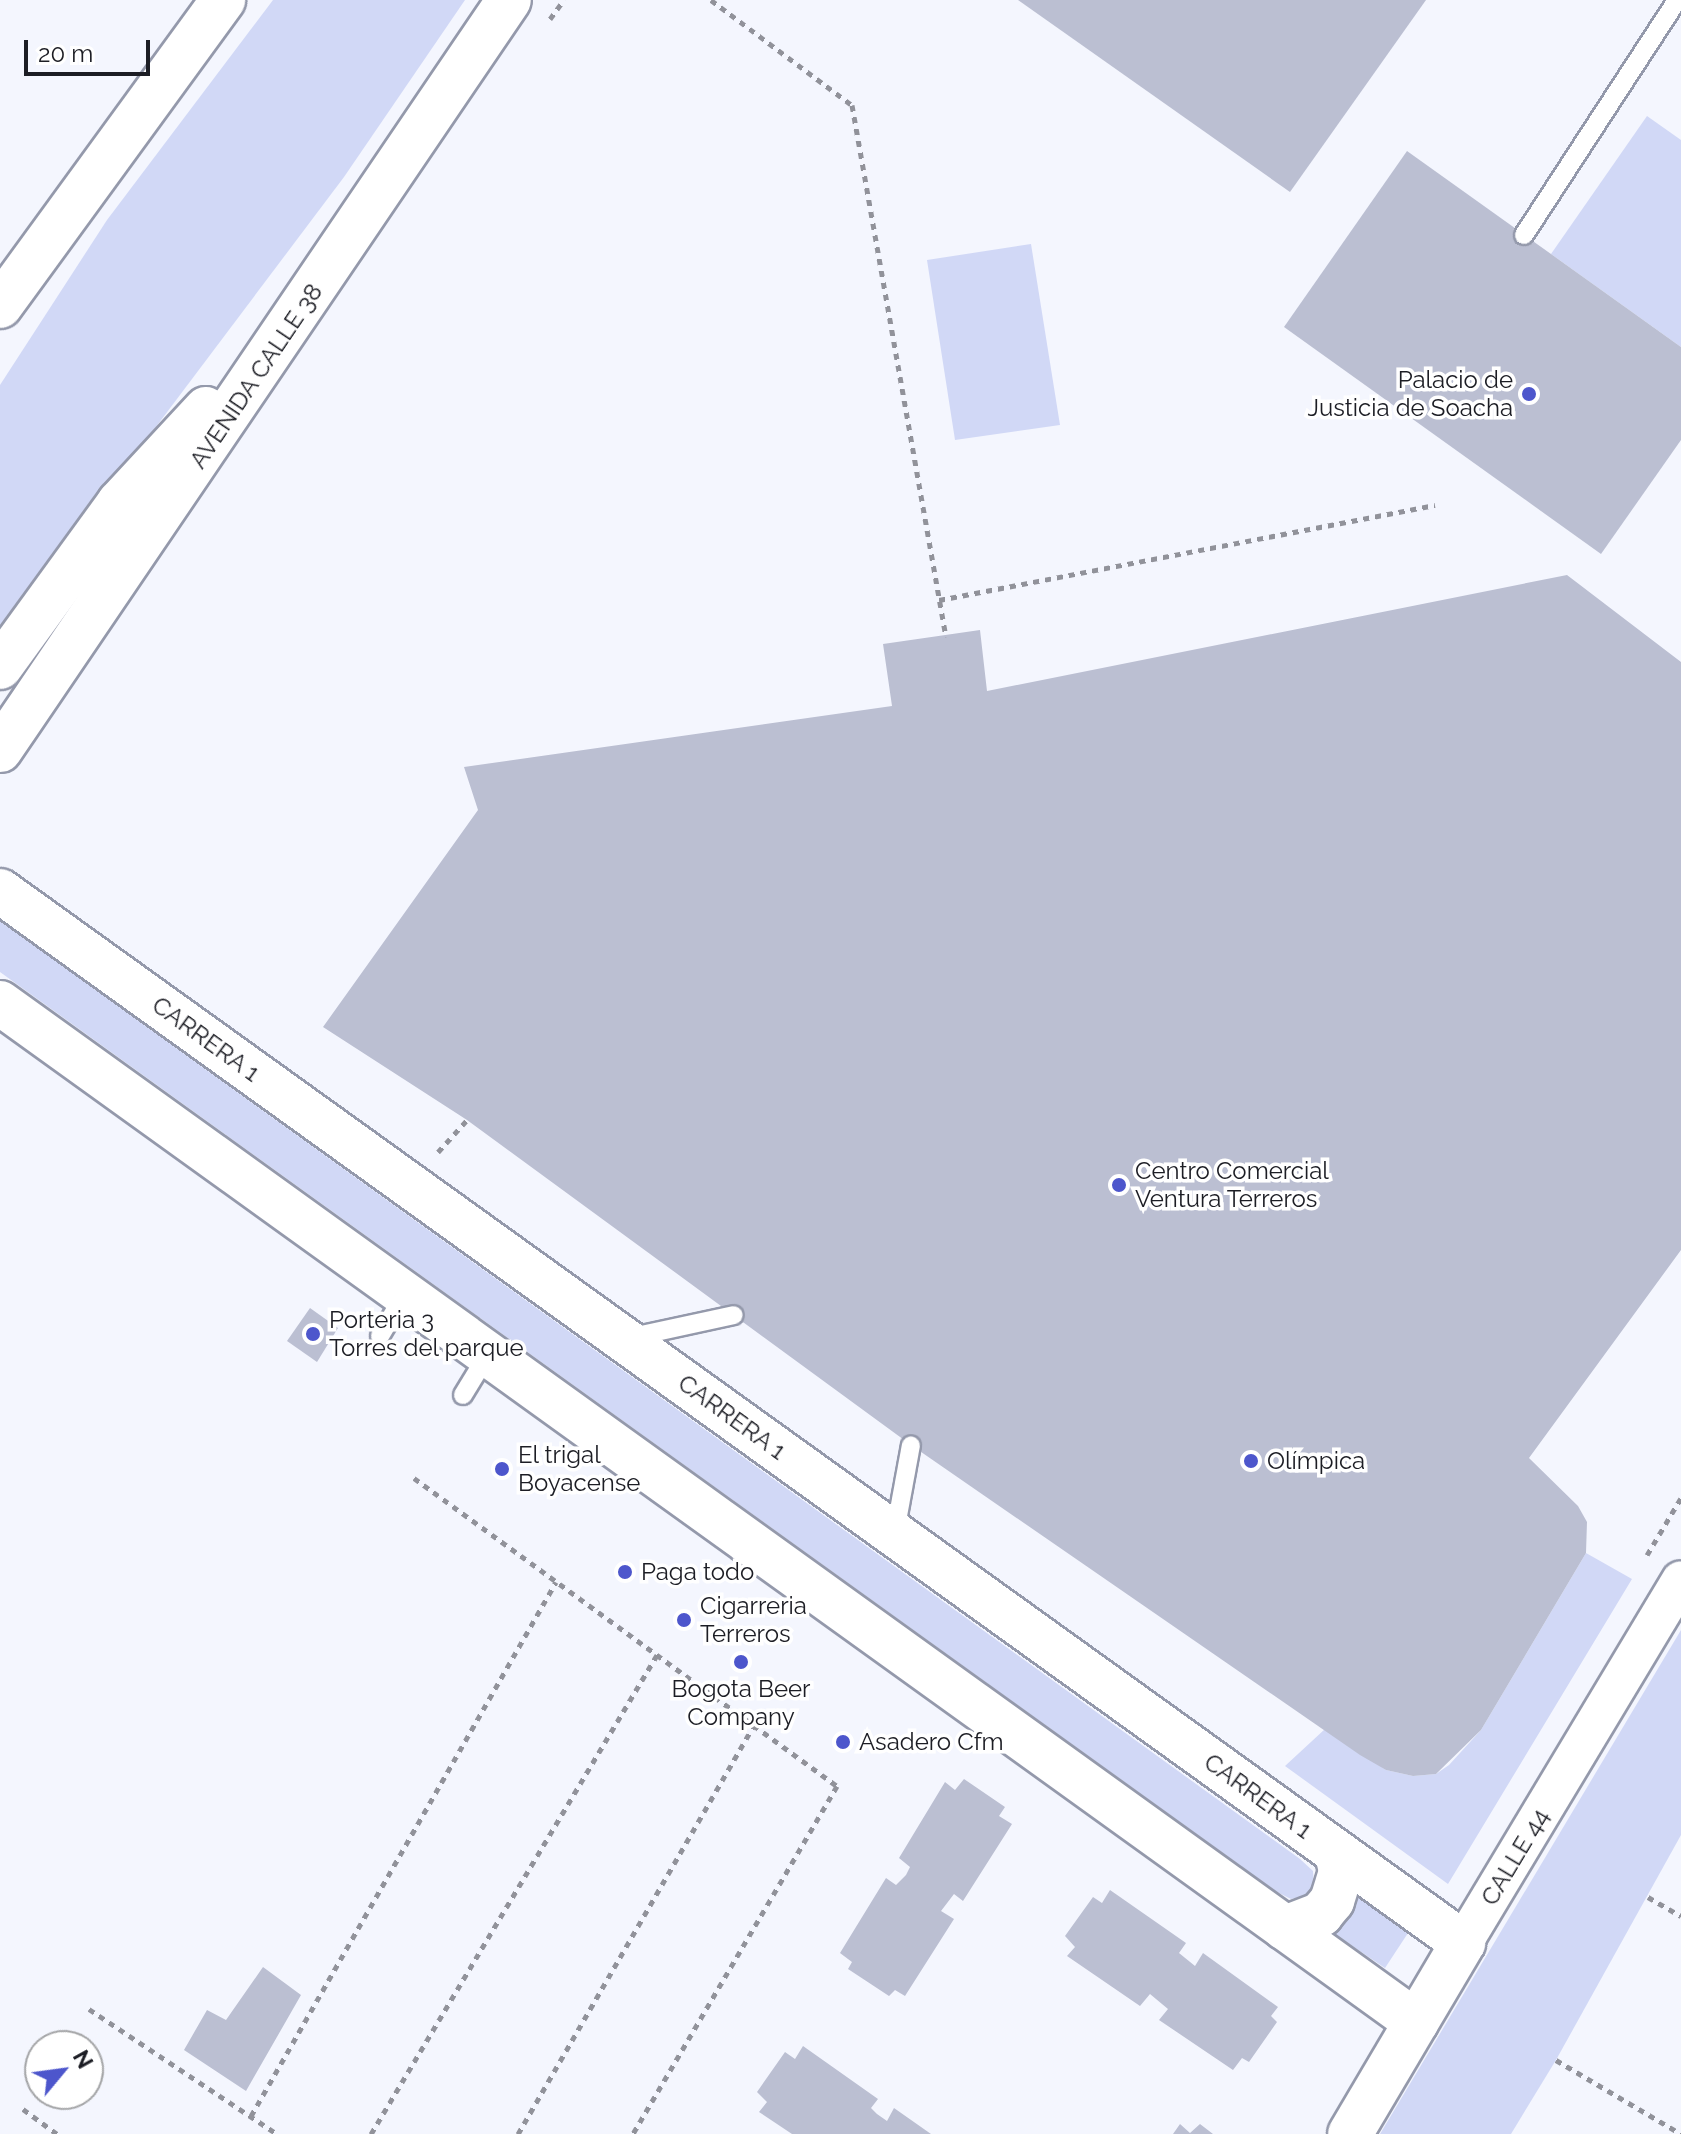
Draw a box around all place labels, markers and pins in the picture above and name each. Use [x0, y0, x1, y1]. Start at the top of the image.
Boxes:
place label: Palacio de Justicia de Soacha [1308, 366, 1513, 422]
marker: Palacio de Justicia de Soacha [1520, 385, 1538, 403]
place label: Centro Comercial Ventura Terreros [1135, 1157, 1329, 1213]
marker: Centro Comercial Ventura Terreros [1110, 1176, 1128, 1194]
place label: Porteria 3 Torres del parque [329, 1306, 524, 1362]
marker: Porteria 3 Torres del parque [304, 1325, 322, 1343]
place label: El trigal Boyacense [518, 1441, 640, 1497]
place label: Olímpica [1267, 1447, 1365, 1475]
marker: Olímpica [1242, 1452, 1260, 1470]
marker: El trigal Boyacense [493, 1460, 511, 1478]
place label: Paga todo [641, 1558, 754, 1586]
marker: Paga todo [616, 1563, 634, 1581]
place label: Cigarreria Terreros [700, 1592, 807, 1648]
marker: Cigarreria Terreros [675, 1611, 693, 1629]
marker: Bogota Beer Company [732, 1653, 750, 1671]
place label: Bogota Beer Company [671, 1675, 811, 1731]
place label: Asadero Cfm [859, 1728, 1004, 1756]
marker: Asadero Cfm [834, 1733, 852, 1751]

